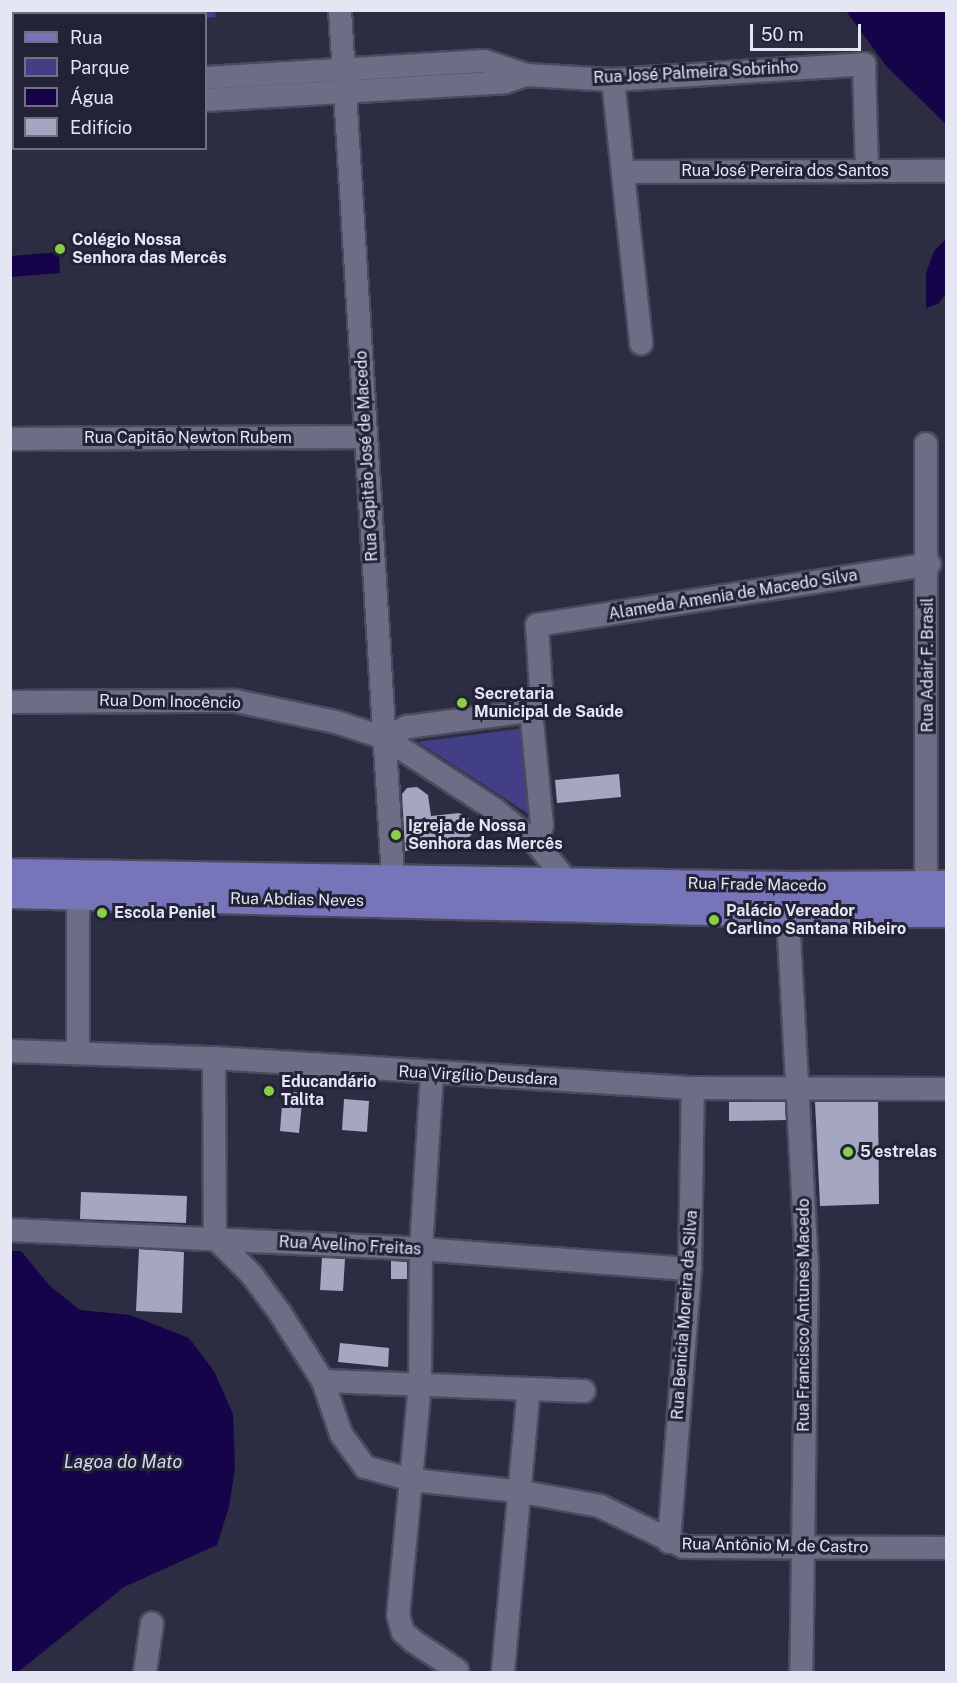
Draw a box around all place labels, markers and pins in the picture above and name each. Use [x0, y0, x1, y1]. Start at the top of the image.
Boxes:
place label: Colégio Nossa Senhora das Mercês [72, 230, 227, 268]
marker: Colégio Nossa Senhora das Mercês [53, 242, 67, 256]
place label: Secretaria Municipal de Saúde [474, 684, 624, 722]
marker: Secretaria Municipal de Saúde [455, 696, 469, 710]
place label: Igreja de Nossa Senhora das Mercês [408, 816, 563, 854]
marker: Igreja de Nossa Senhora das Mercês [389, 828, 403, 842]
place label: Palácio Vereador Carlino Santana Ribeiro [726, 901, 906, 939]
place label: Escola Peniel [114, 903, 216, 923]
marker: Escola Peniel [95, 906, 109, 920]
marker: Palácio Vereador Carlino Santana Ribeiro [707, 913, 721, 927]
place label: Educandário Talita [281, 1072, 376, 1110]
marker: Educandário Talita [262, 1084, 276, 1098]
place label: 5 estrelas [860, 1142, 937, 1162]
marker: 5 estrelas [841, 1145, 855, 1159]

